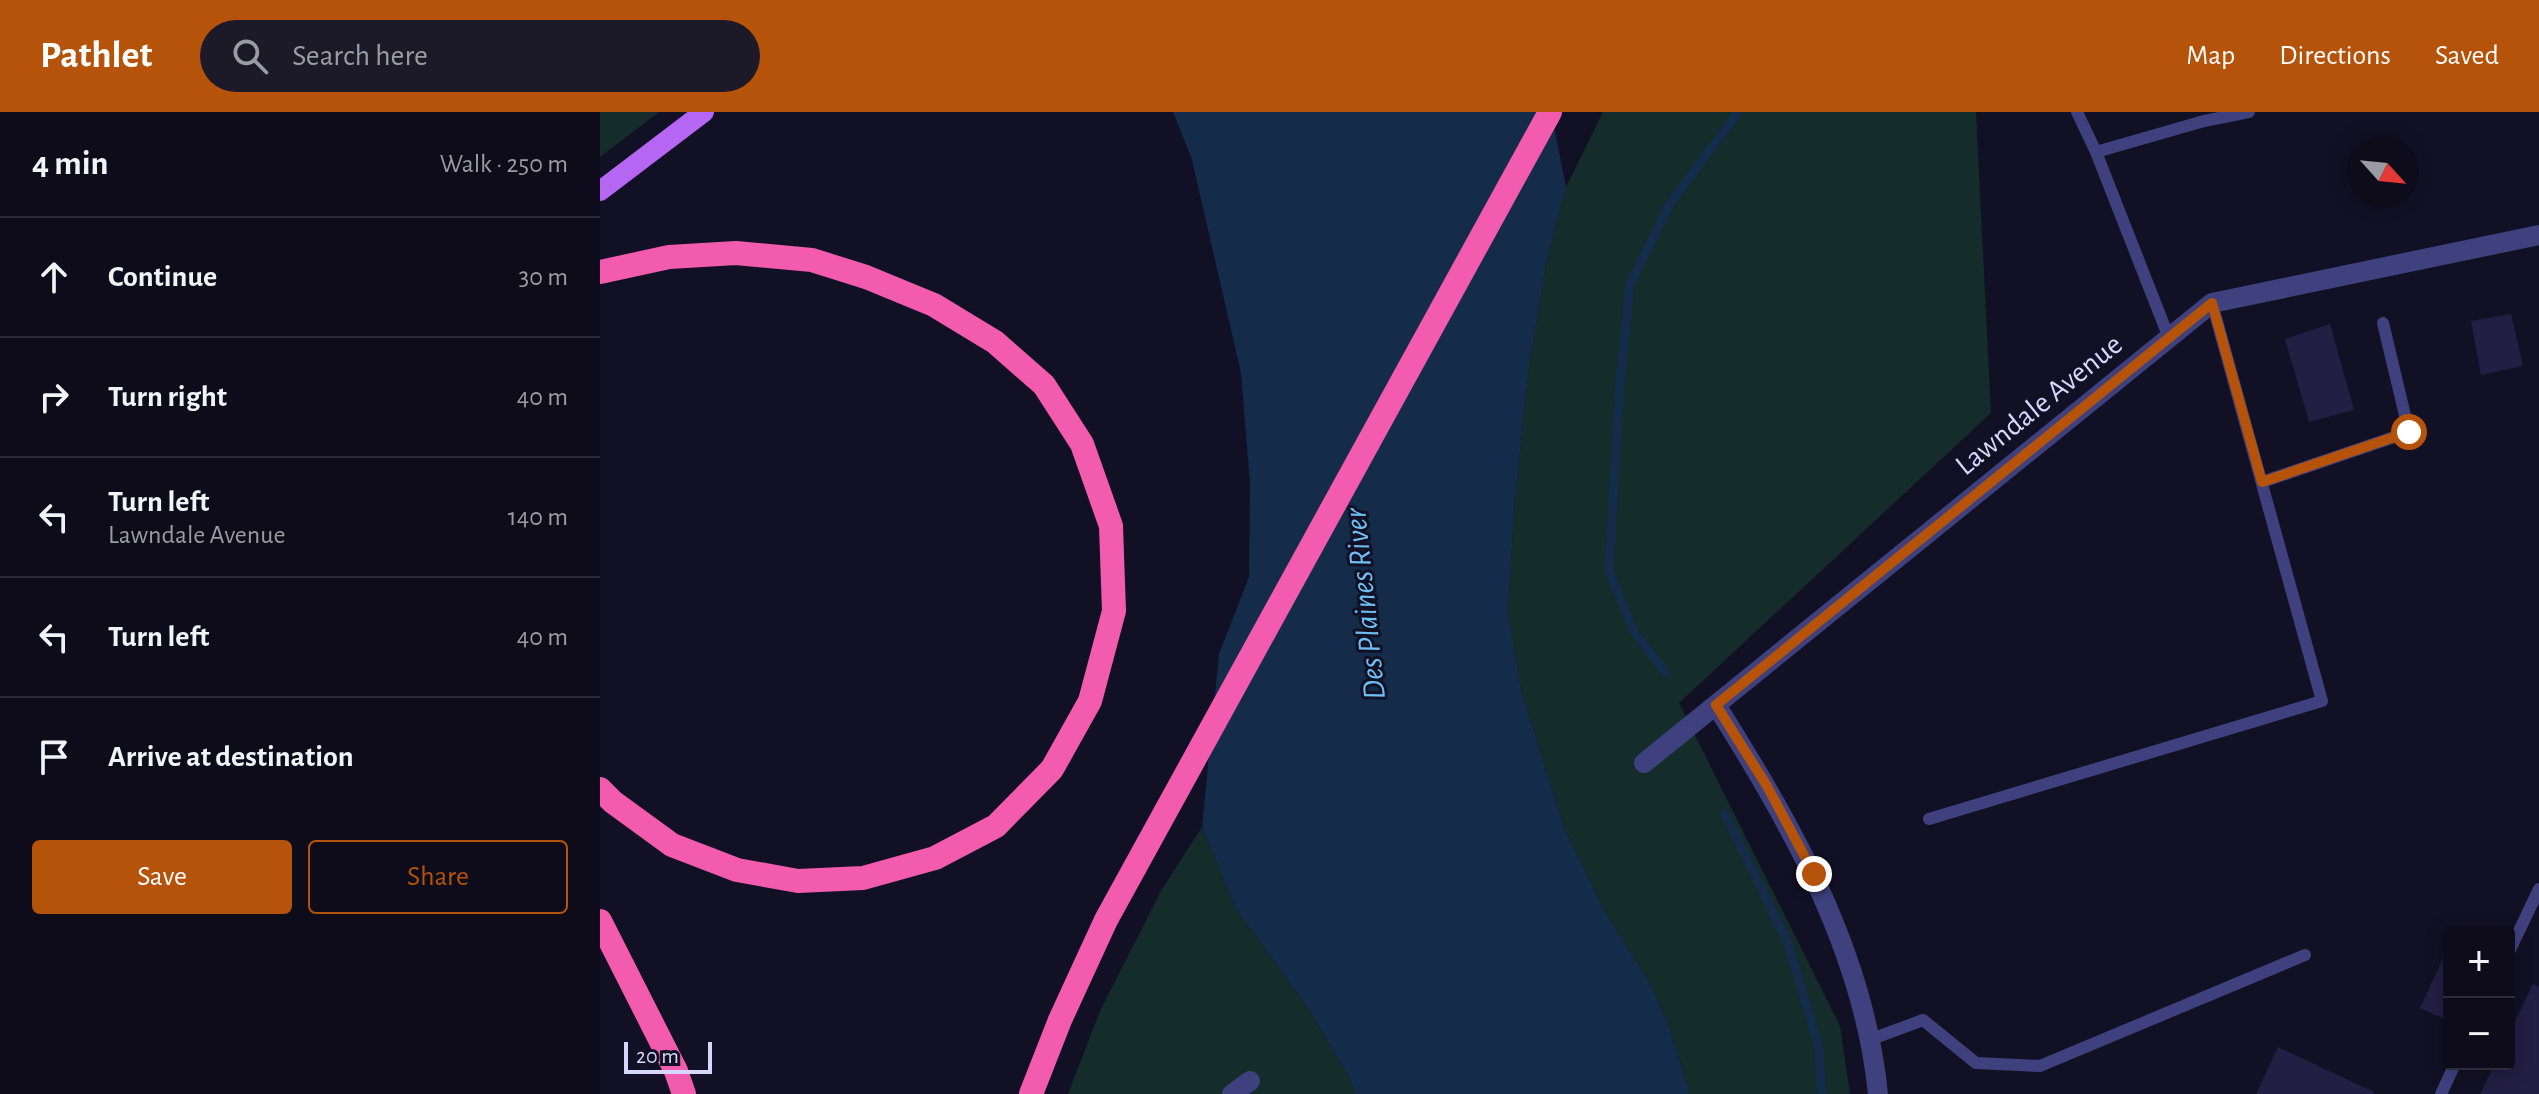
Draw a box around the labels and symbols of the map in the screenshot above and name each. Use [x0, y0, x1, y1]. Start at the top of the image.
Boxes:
north arrow [2347, 136, 2419, 208]
street label: Lawndale Avenue [1950, 329, 2128, 481]
route start [2391, 414, 2427, 450]
water label: Des Plaines River [1339, 505, 1391, 701]
route end [1796, 856, 1832, 892]
scale bar [624, 1038, 712, 1074]

